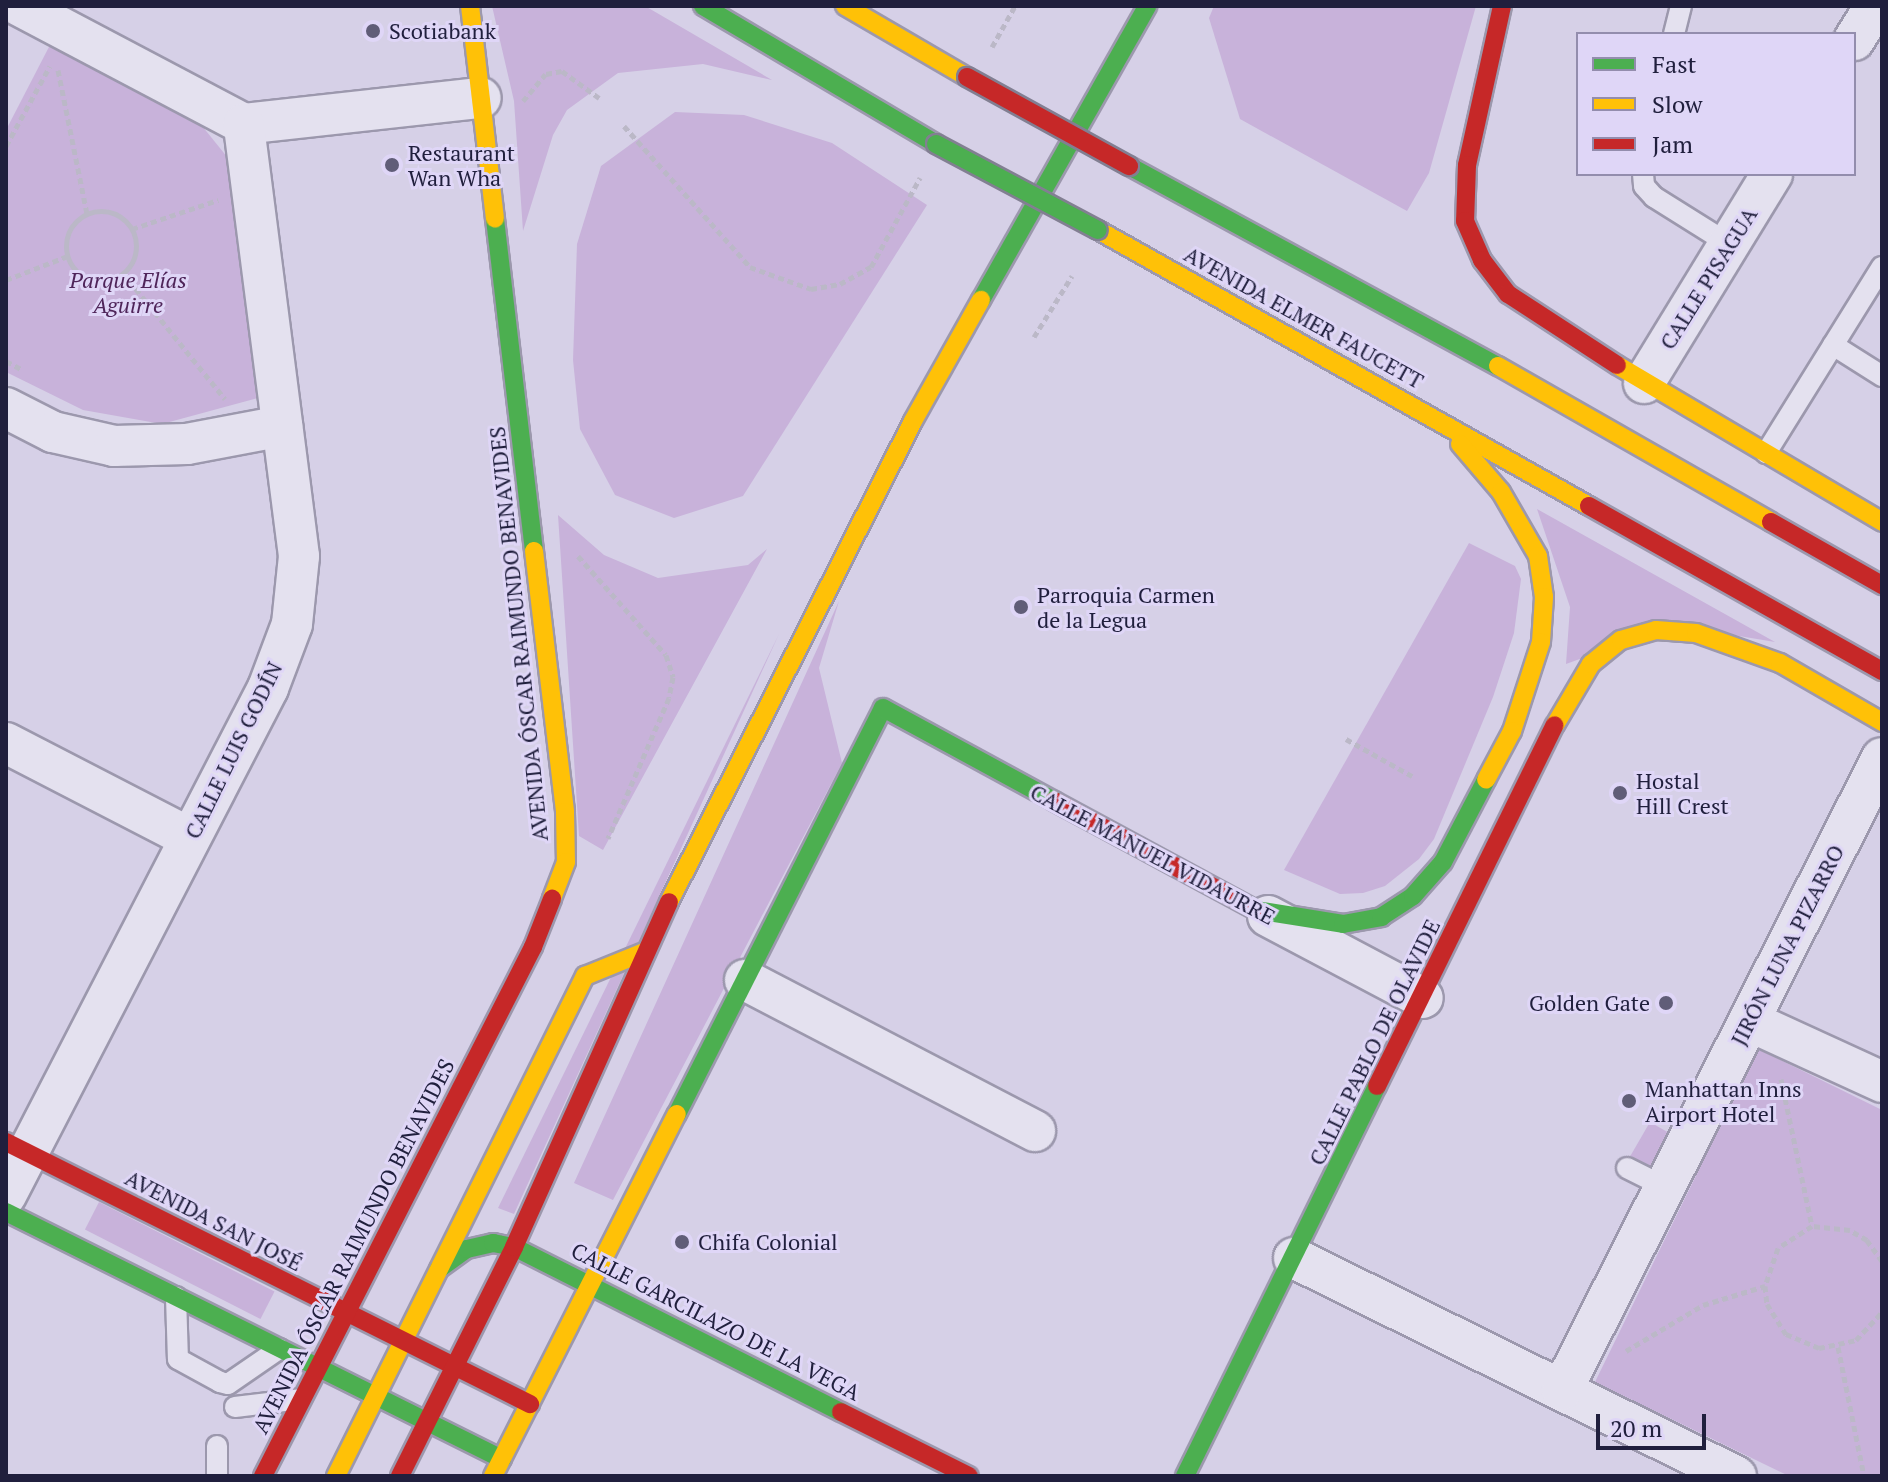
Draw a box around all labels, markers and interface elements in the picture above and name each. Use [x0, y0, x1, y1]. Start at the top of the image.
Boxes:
place label: Scotiabank [389, 18, 496, 44]
marker: Scotiabank [364, 22, 382, 40]
legend [1576, 32, 1856, 176]
text: Fast [1652, 48, 1696, 80]
text: Slow [1652, 88, 1703, 120]
text: Jam [1652, 128, 1693, 160]
place label: Restaurant Wan Wha [408, 139, 515, 190]
marker: Restaurant Wan Wha [383, 156, 401, 174]
street label: CALLE PISAGUA [1654, 202, 1762, 354]
street label: AVENIDA ELMER FAUCETT [1180, 240, 1428, 394]
park label: Parque Elías Aguirre [69, 266, 187, 318]
street label: AVENIDA ÓSCAR RAIMUNDO BENAVIDES [483, 425, 553, 843]
place label: Parroquia Carmen de la Legua [1037, 581, 1215, 632]
marker: Parroquia Carmen de la Legua [1012, 598, 1030, 616]
street label: CALLE LUIS GODÍN [179, 657, 287, 843]
place label: Hostal Hill Crest [1636, 767, 1729, 818]
street label: CALLE MANUEL VIDAURRE [1026, 778, 1280, 930]
marker: Hostal Hill Crest [1611, 784, 1629, 802]
street label: JIRÓN LUNA PIZARRO [1725, 840, 1849, 1050]
street label: CALLE PABLO DE OLAVIDE [1303, 915, 1445, 1169]
place label: Golden Gate [1529, 990, 1650, 1016]
marker: Golden Gate [1657, 994, 1675, 1012]
street label: AVENIDA ÓSCAR RAIMUNDO BENAVIDES [246, 1054, 460, 1438]
place label: Manhattan Inns Airport Hotel [1645, 1075, 1802, 1126]
marker: Manhattan Inns Airport Hotel [1620, 1092, 1638, 1110]
street label: AVENIDA SAN JOSÉ [121, 1164, 307, 1276]
place label: Chifa Colonial [698, 1229, 838, 1255]
marker: Chifa Colonial [673, 1233, 691, 1251]
street label: CALLE GARCILAZO DE LA VEGA [567, 1236, 865, 1406]
scale bar [1600, 1398, 1710, 1448]
text: 20 m [1610, 1412, 1662, 1444]

